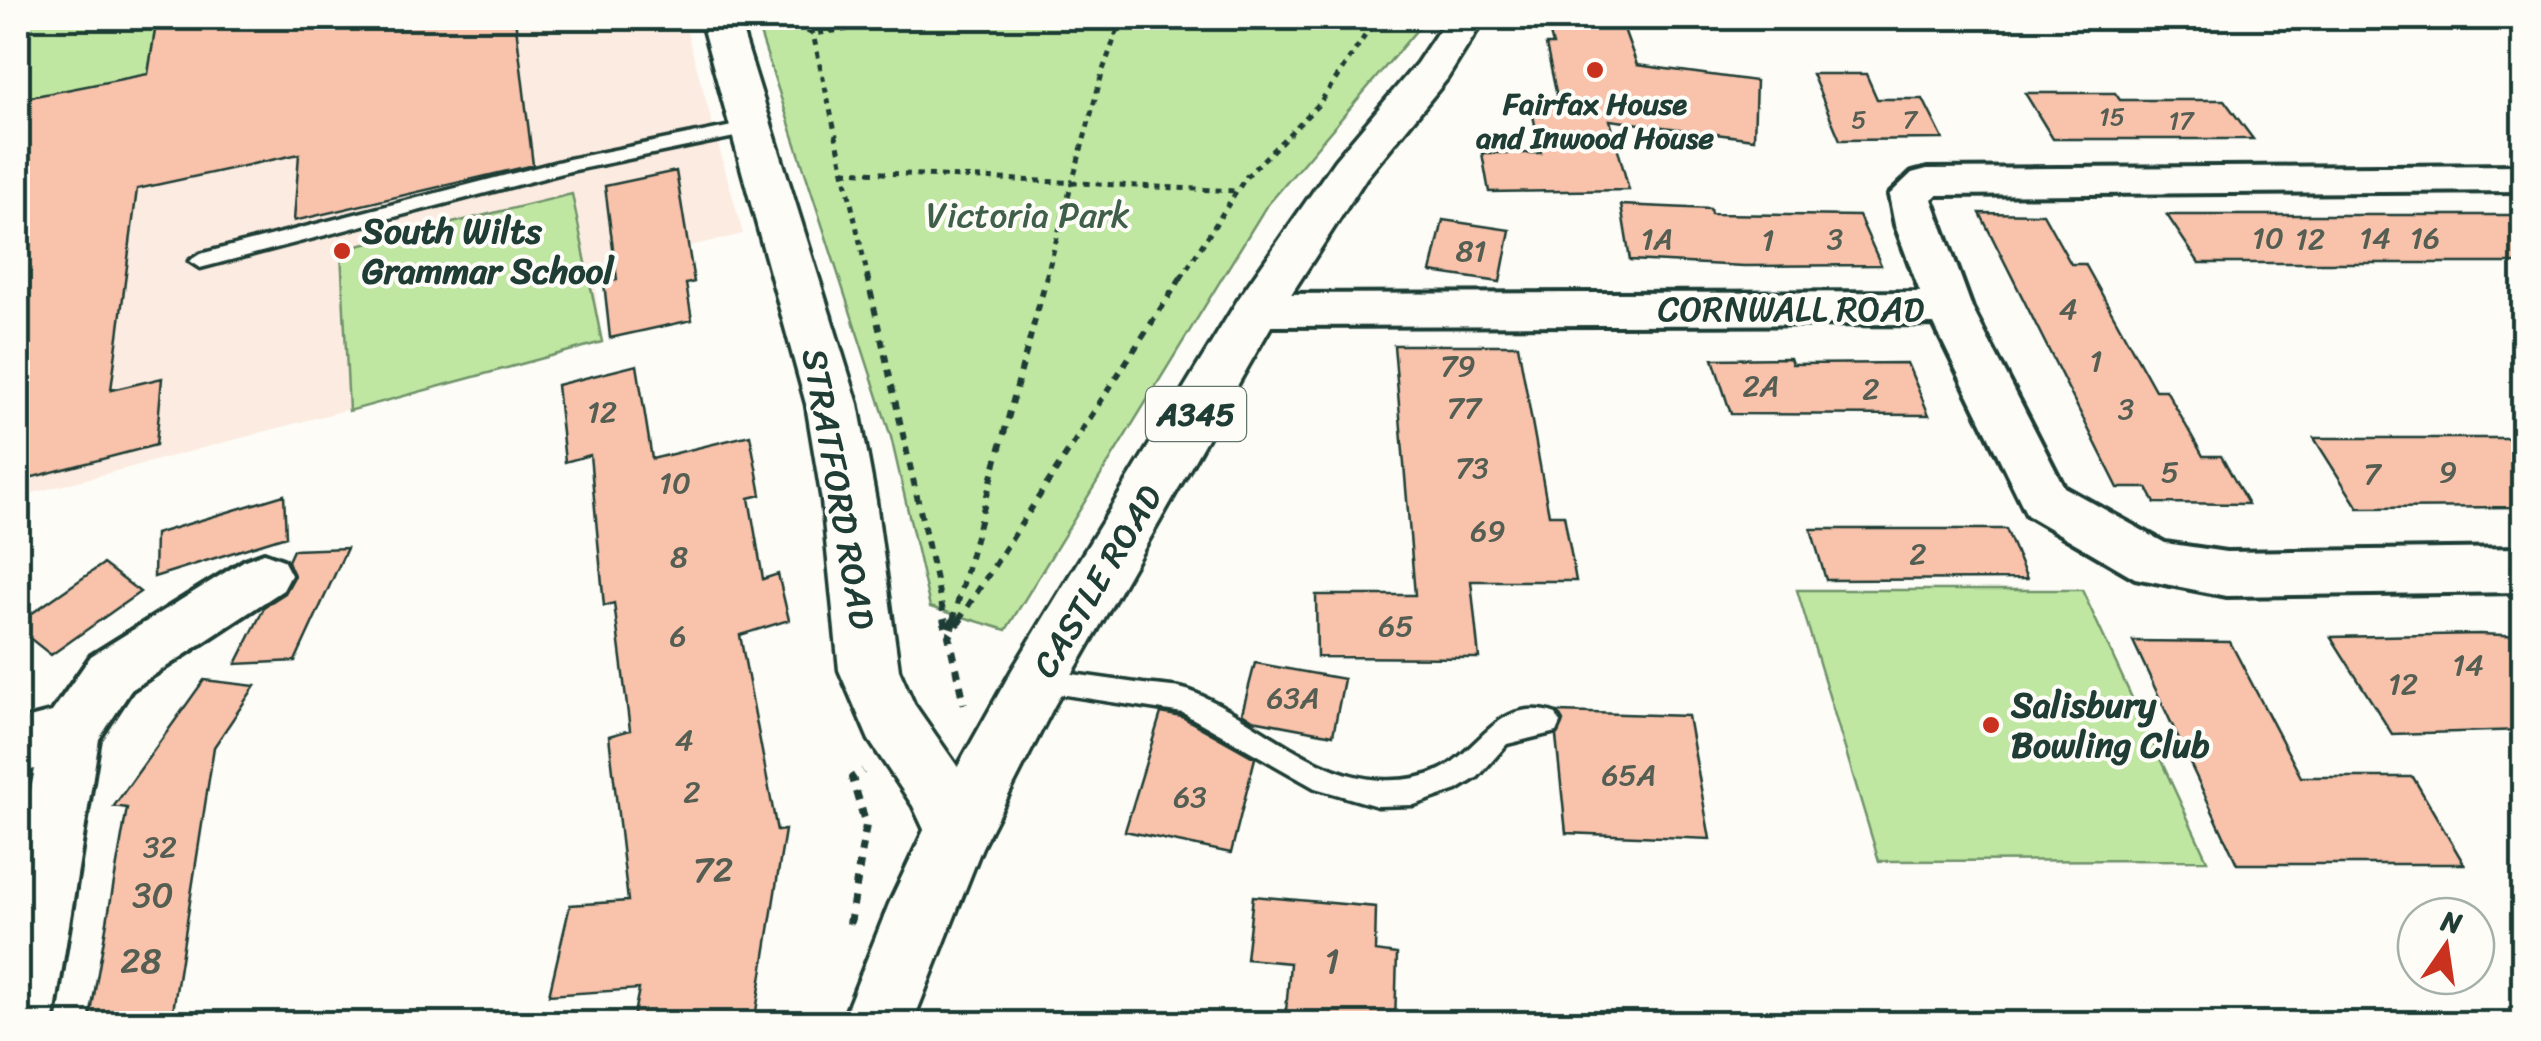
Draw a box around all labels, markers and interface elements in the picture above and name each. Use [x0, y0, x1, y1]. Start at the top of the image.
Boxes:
marker: Fairfax House and Inwood House [1584, 59, 1606, 81]
place label: Fairfax House and Inwood House [1475, 77, 1714, 165]
house number: 15 [2099, 94, 2125, 139]
house number: 5 [1851, 97, 1867, 142]
house number: 7 [1903, 97, 1919, 142]
house number: 17 [2168, 98, 2195, 143]
park label: Victoria Park [926, 184, 1130, 246]
place label: South Wilts Grammar School [361, 200, 615, 302]
house number: 10 [2252, 211, 2284, 265]
house number: 14 [2359, 211, 2391, 265]
house number: 16 [2410, 211, 2440, 265]
house number: 1A [1641, 212, 1673, 266]
house number: 3 [1827, 212, 1843, 266]
house number: 12 [2295, 212, 2325, 266]
house number: 1 [1762, 213, 1774, 267]
house number: 81 [1456, 224, 1486, 278]
marker: South Wilts Grammar School [331, 240, 353, 262]
street label: CORNWALL ROAD [1658, 278, 1924, 340]
house number: 4 [2059, 282, 2077, 336]
house number: 1 [2090, 334, 2102, 388]
house number: 79 [1440, 339, 1476, 393]
street label: STRATFORD ROAD [784, 344, 894, 634]
house number: 2A [1743, 359, 1780, 413]
house number: 2 [1862, 362, 1880, 416]
house number: 77 [1447, 381, 1483, 435]
house number: 3 [2118, 382, 2134, 436]
house number: 12 [587, 385, 617, 439]
road number: A345 [1146, 387, 1246, 441]
house number: 73 [1455, 441, 1489, 495]
house number: 5 [2161, 445, 2179, 499]
house number: 9 [2439, 445, 2457, 499]
house number: 7 [2363, 447, 2382, 501]
house number: 10 [659, 456, 691, 510]
street label: CASTLE ROAD [1015, 472, 1179, 690]
house number: 69 [1470, 504, 1506, 558]
house number: 2 [1909, 527, 1927, 581]
house number: 8 [670, 530, 688, 584]
house number: 65 [1378, 599, 1414, 653]
house number: 6 [669, 609, 687, 663]
house number: 14 [2452, 638, 2484, 692]
house number: 12 [2388, 657, 2418, 711]
house number: 63A [1266, 671, 1320, 725]
place label: Salisbury Bowling Club [2010, 674, 2210, 776]
house number: 4 [675, 713, 693, 767]
marker: Salisbury Bowling Club [1980, 714, 2002, 736]
house number: 65A [1601, 748, 1657, 802]
house number: 2 [683, 765, 701, 819]
house number: 63 [1173, 770, 1207, 824]
house number: 32 [143, 820, 177, 874]
house number: 72 [693, 839, 733, 901]
house number: 30 [132, 864, 174, 926]
north arrow [2396, 896, 2496, 996]
text: N [2436, 896, 2467, 948]
house number: 28 [120, 930, 162, 992]
house number: 1 [1324, 930, 1340, 992]

